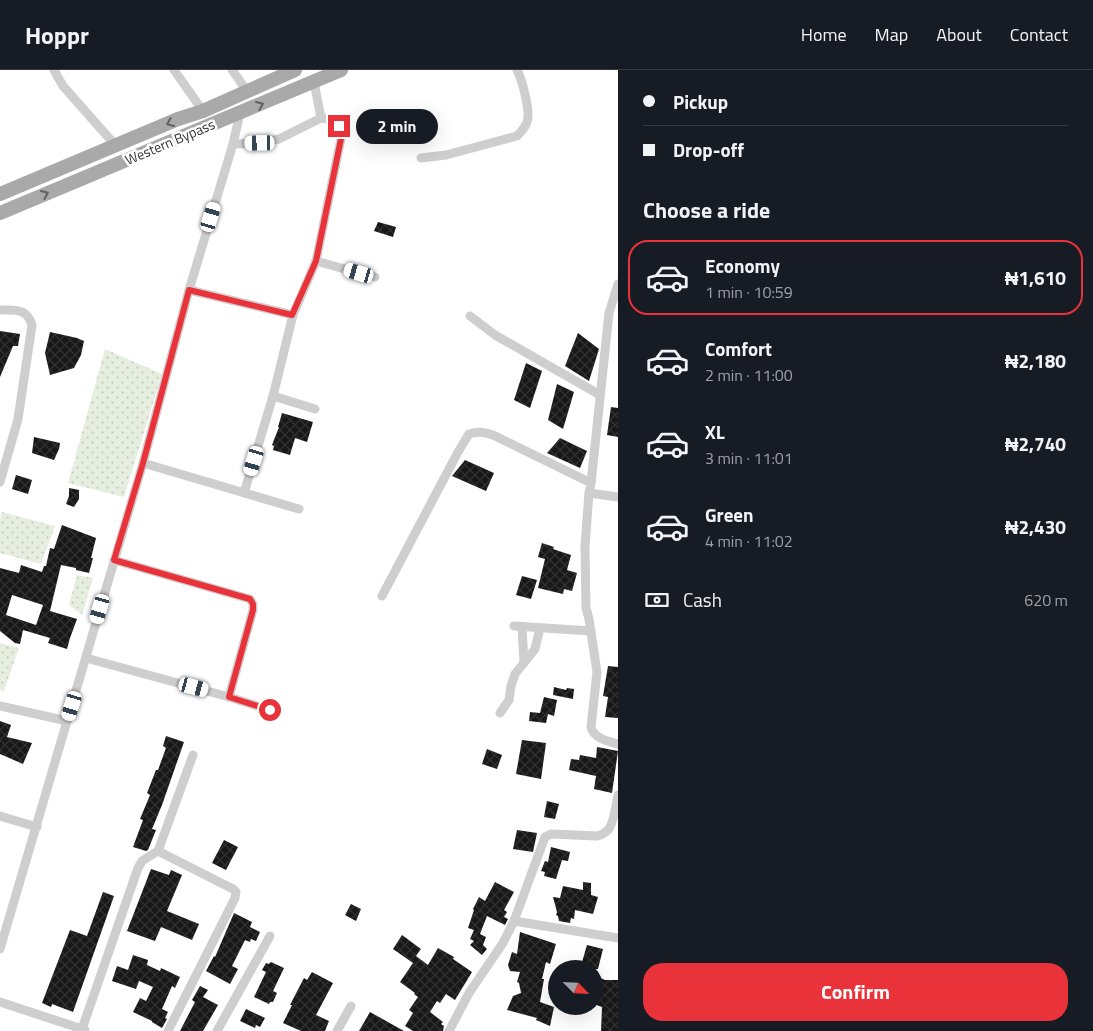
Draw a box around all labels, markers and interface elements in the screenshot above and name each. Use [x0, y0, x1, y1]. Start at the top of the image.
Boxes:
text: Hoppr [25, 17, 89, 53]
text: Home [801, 21, 847, 48]
text: Map [875, 21, 908, 48]
text: About [936, 21, 982, 48]
text: Contact [1010, 21, 1068, 48]
text: Pickup [673, 87, 728, 116]
one-way arrow [255, 100, 263, 110]
callout: 2 min [356, 108, 439, 144]
street label: Western Bypass [122, 113, 218, 170]
text: 2 min [378, 114, 416, 138]
route end [328, 115, 350, 137]
one-way arrow [166, 116, 175, 127]
car [244, 135, 275, 151]
text: Drop-off [673, 135, 744, 164]
one-way arrow [40, 190, 49, 200]
text: Choose a ride [643, 193, 770, 227]
car [199, 200, 222, 234]
text: Economy [705, 251, 780, 280]
icon: car [645, 255, 690, 300]
car [342, 262, 375, 284]
text: ₦1,610 [1005, 263, 1066, 292]
text: 1 min · 10:59 [705, 280, 793, 304]
text: Comfort [705, 334, 772, 363]
icon: car [645, 338, 690, 383]
text: ₦2,180 [1005, 346, 1066, 375]
text: 2 min · 11:00 [705, 363, 793, 387]
text: XL [705, 417, 725, 446]
icon: car [645, 421, 690, 466]
text: ₦2,740 [1005, 429, 1066, 458]
car [242, 444, 265, 478]
text: 3 min · 11:01 [705, 446, 793, 470]
text: Green [705, 500, 754, 529]
icon: car [645, 504, 690, 549]
text: ₦2,430 [1005, 512, 1066, 541]
text: 4 min · 11:02 [705, 529, 793, 553]
text: Cash [683, 585, 722, 614]
icon: cash [643, 586, 671, 614]
text: 620 m [1024, 588, 1068, 612]
car [88, 593, 111, 625]
car [177, 676, 210, 698]
car [60, 689, 83, 723]
route start [259, 699, 281, 721]
north arrow [548, 960, 602, 1015]
map controls [548, 960, 603, 1015]
button: Confirm [643, 963, 1068, 1021]

